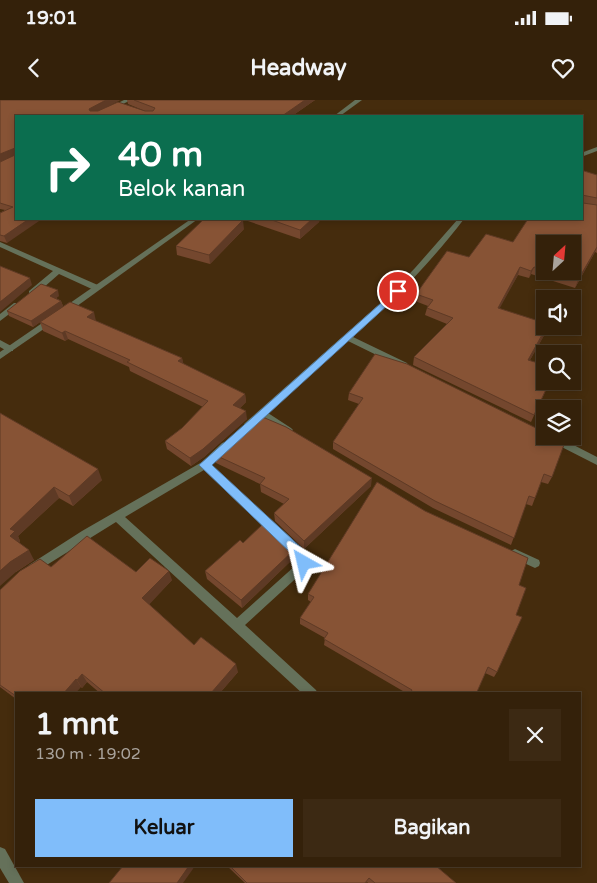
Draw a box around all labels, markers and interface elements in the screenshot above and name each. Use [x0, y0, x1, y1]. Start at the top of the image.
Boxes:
text: 19:01 [25, 7, 78, 29]
icon: back [20, 54, 48, 82]
icon: heart [549, 54, 577, 82]
text: Headway [250, 55, 347, 81]
text: 40 m [118, 134, 203, 176]
icon: right [35, 135, 100, 200]
text: Belok kanan [118, 176, 245, 202]
north arrow [536, 235, 581, 280]
map controls [536, 235, 581, 445]
pin [377, 270, 419, 312]
icon: arrive [384, 277, 412, 305]
button: sound [536, 290, 581, 335]
button: search [536, 345, 581, 390]
button: layers [536, 400, 581, 445]
position arrow [277, 536, 329, 588]
text: 1 mnt [35, 706, 119, 743]
button: close [509, 709, 561, 761]
text: 130 m · 19:02 [35, 744, 141, 764]
button: Keluar [35, 799, 293, 857]
button: Bagikan [303, 799, 561, 857]

